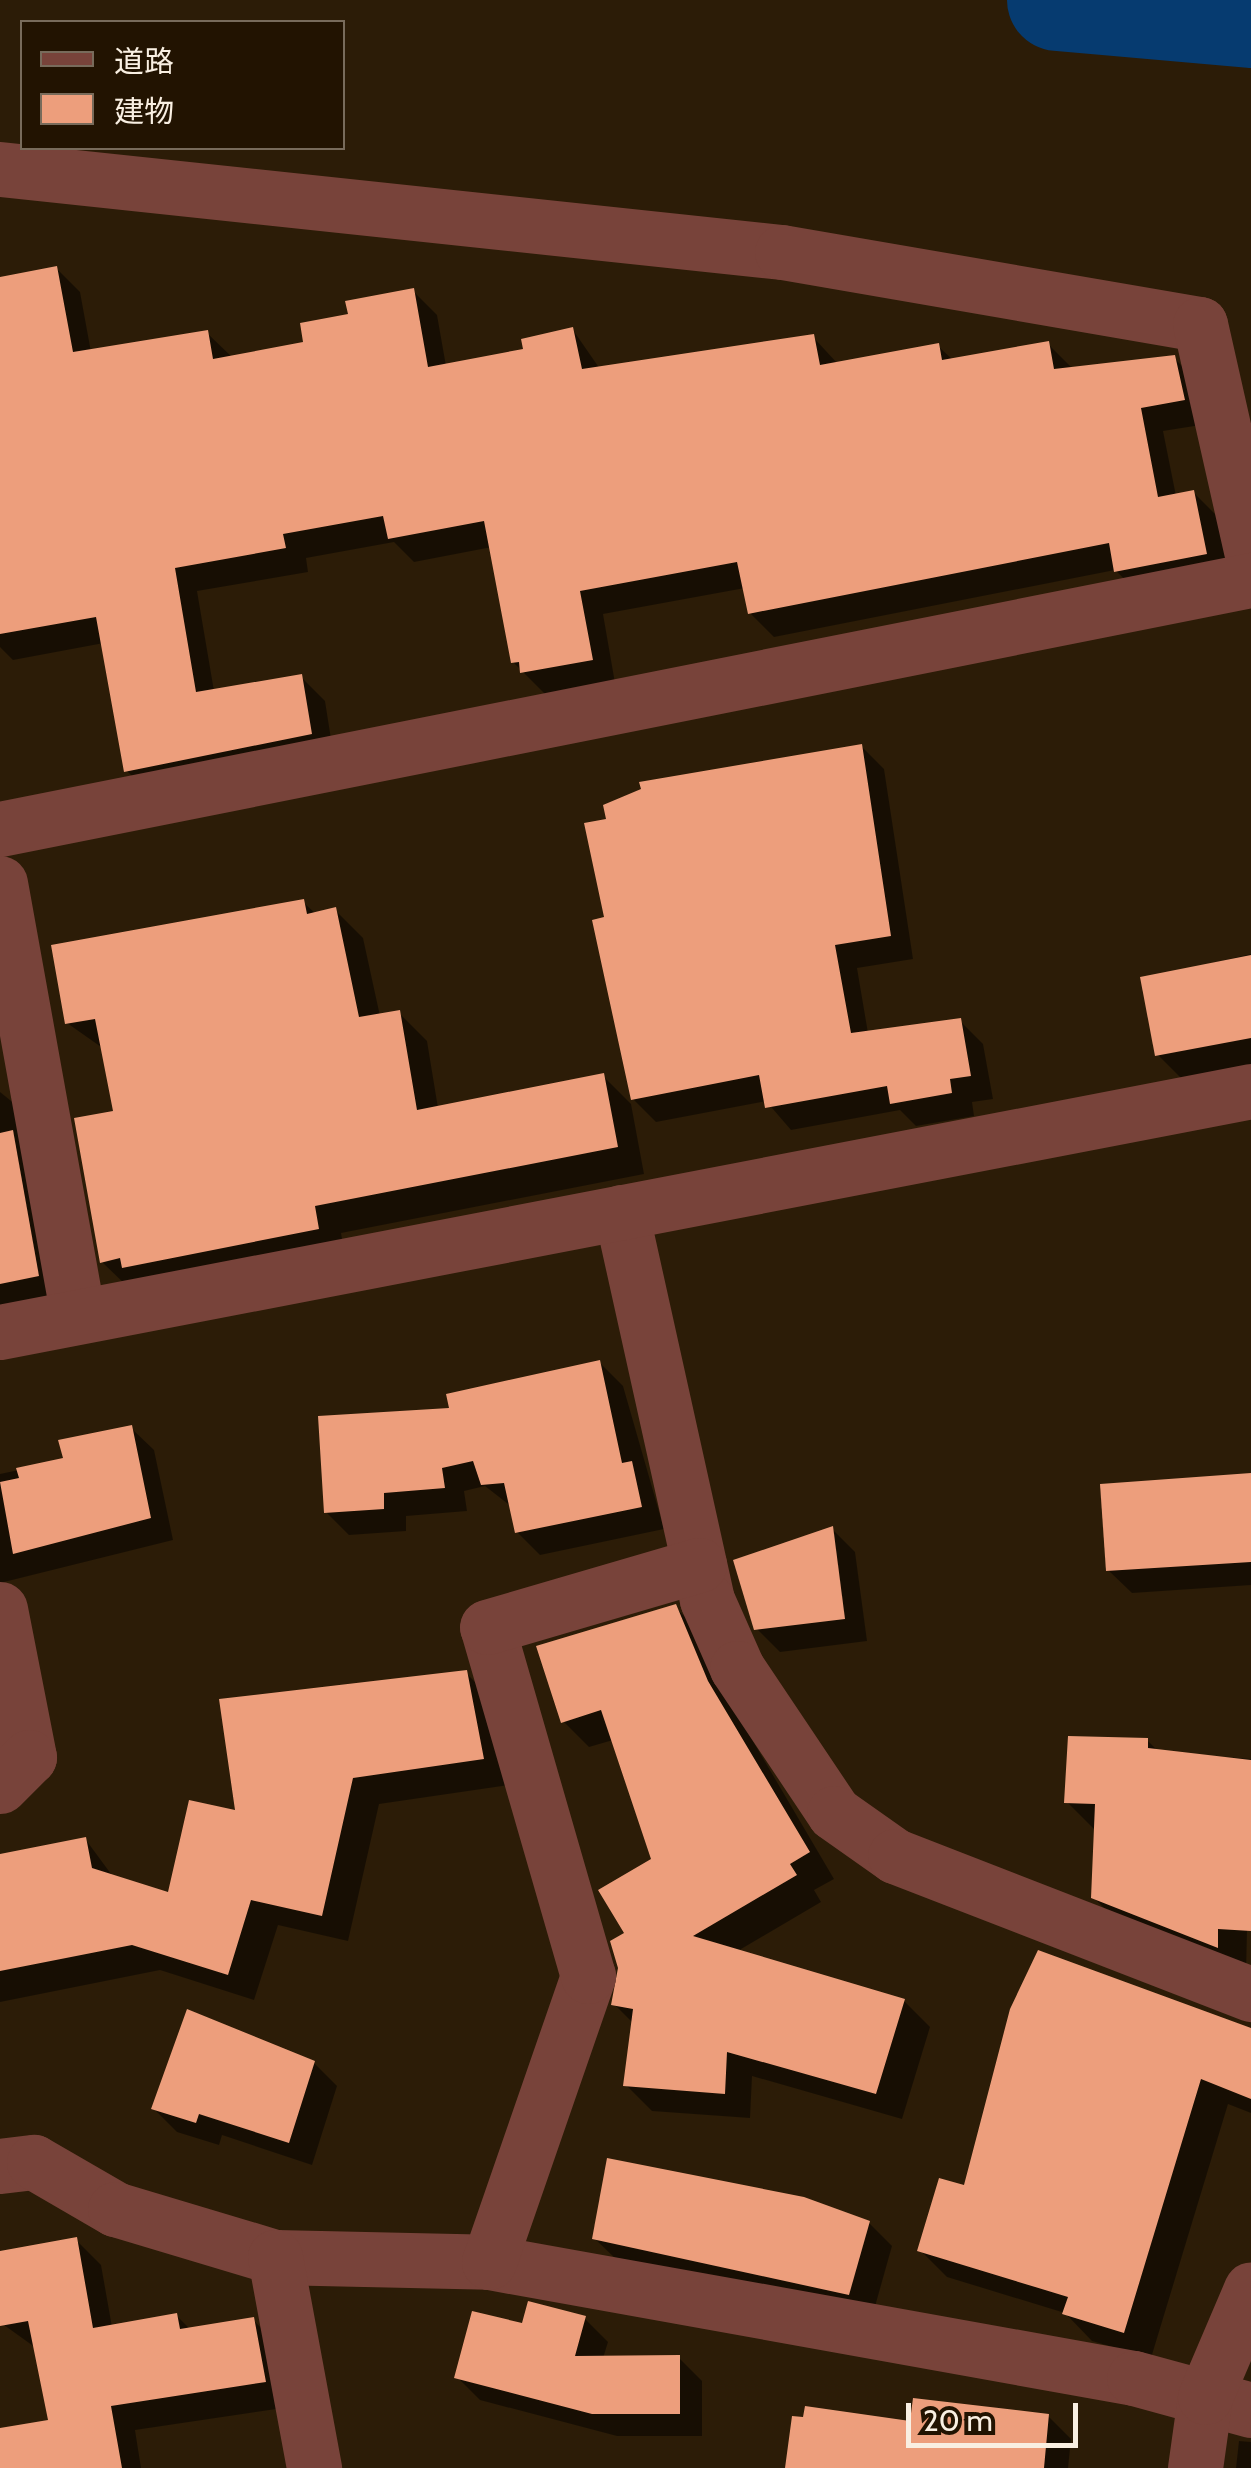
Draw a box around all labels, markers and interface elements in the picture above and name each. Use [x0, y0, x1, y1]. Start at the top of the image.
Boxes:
legend [20, 20, 345, 150]
text: 道路 [114, 43, 174, 80]
text: 建物 [114, 93, 174, 130]
scale bar [911, 2383, 1084, 2445]
text: 20 m [923, 2402, 993, 2439]

